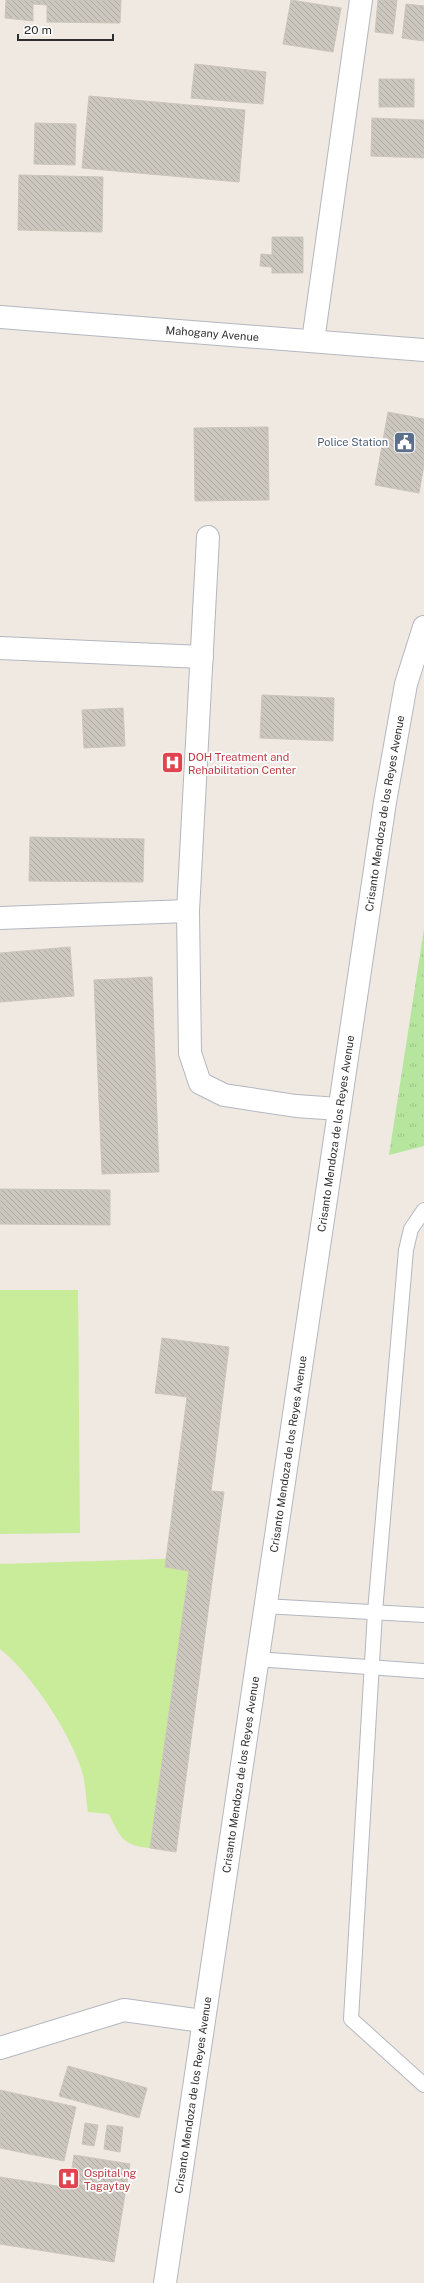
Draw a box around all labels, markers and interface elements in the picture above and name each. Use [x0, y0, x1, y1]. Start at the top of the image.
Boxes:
scale bar [18, 16, 113, 42]
text: 20 m [24, 23, 52, 37]
street label: Mahogany Avenue [165, 324, 260, 343]
public building icon: Police Station [391, 429, 417, 455]
place label: Police Station [317, 436, 388, 448]
street label: Crisanto Mendoza de los Reyes Avenue [363, 714, 406, 912]
hospital icon: DOH Treatment and Rehabilitation Center [159, 750, 185, 776]
place label: DOH Treatment and Rehabilitation Center [188, 751, 296, 776]
street label: Crisanto Mendoza de los Reyes Avenue [315, 1034, 356, 1233]
street label: Crisanto Mendoza de los Reyes Avenue [268, 1355, 309, 1553]
street label: Crisanto Mendoza de los Reyes Avenue [220, 1675, 261, 1874]
street label: Crisanto Mendoza de los Reyes Avenue [172, 1996, 213, 2194]
hospital icon: Ospital ng Tagaytay [55, 2166, 81, 2192]
place label: Ospital ng Tagaytay [84, 2167, 137, 2192]

